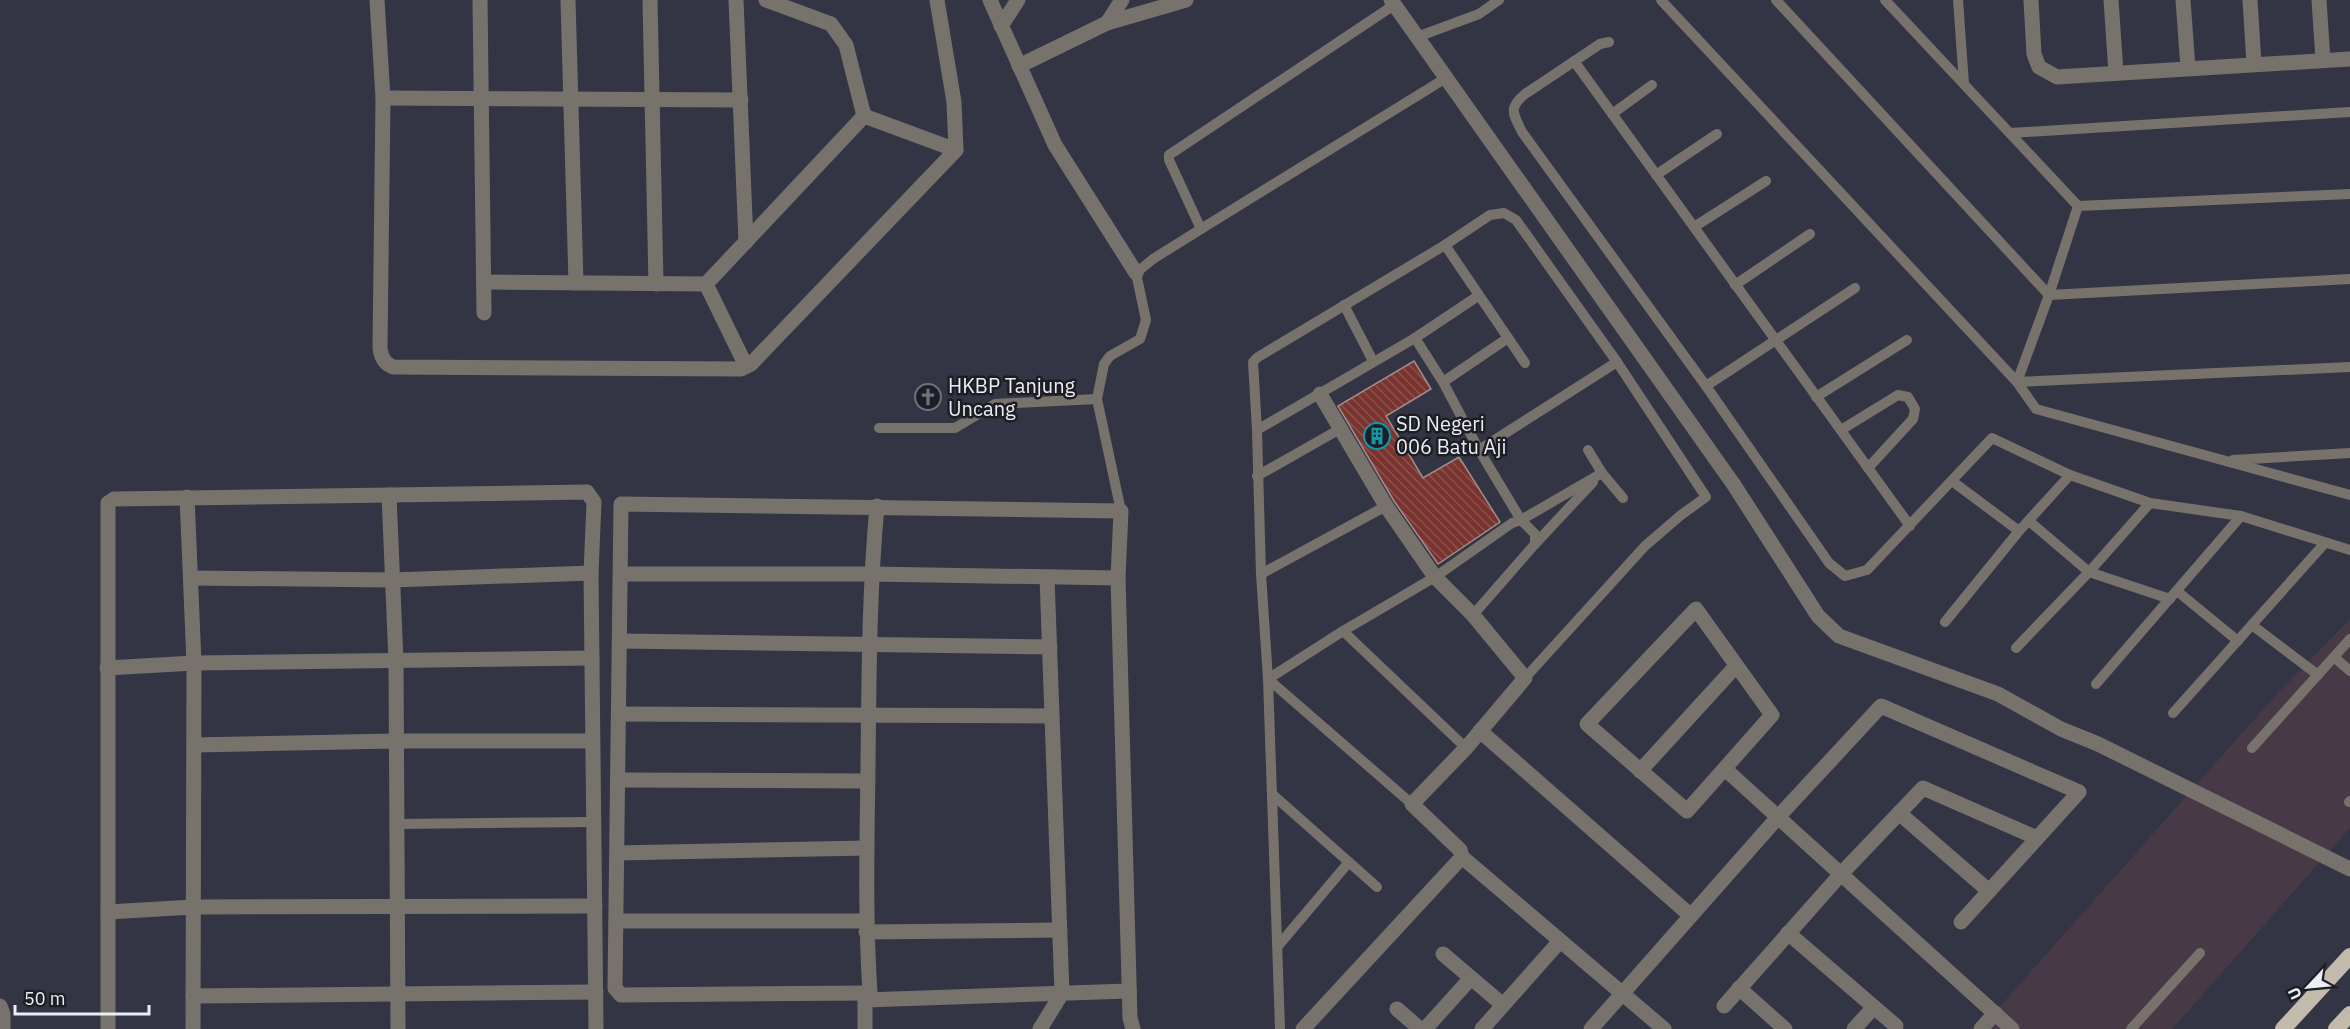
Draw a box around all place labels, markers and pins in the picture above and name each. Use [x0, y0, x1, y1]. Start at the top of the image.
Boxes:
place label: HKBP Tanjung Uncang [948, 372, 1076, 422]
church icon: HKBP Tanjung Uncang [913, 382, 943, 412]
place label: SD Negeri 006 Batu Aji [1396, 410, 1506, 460]
building icon: SD Negeri 006 Batu Aji [1362, 421, 1392, 451]

